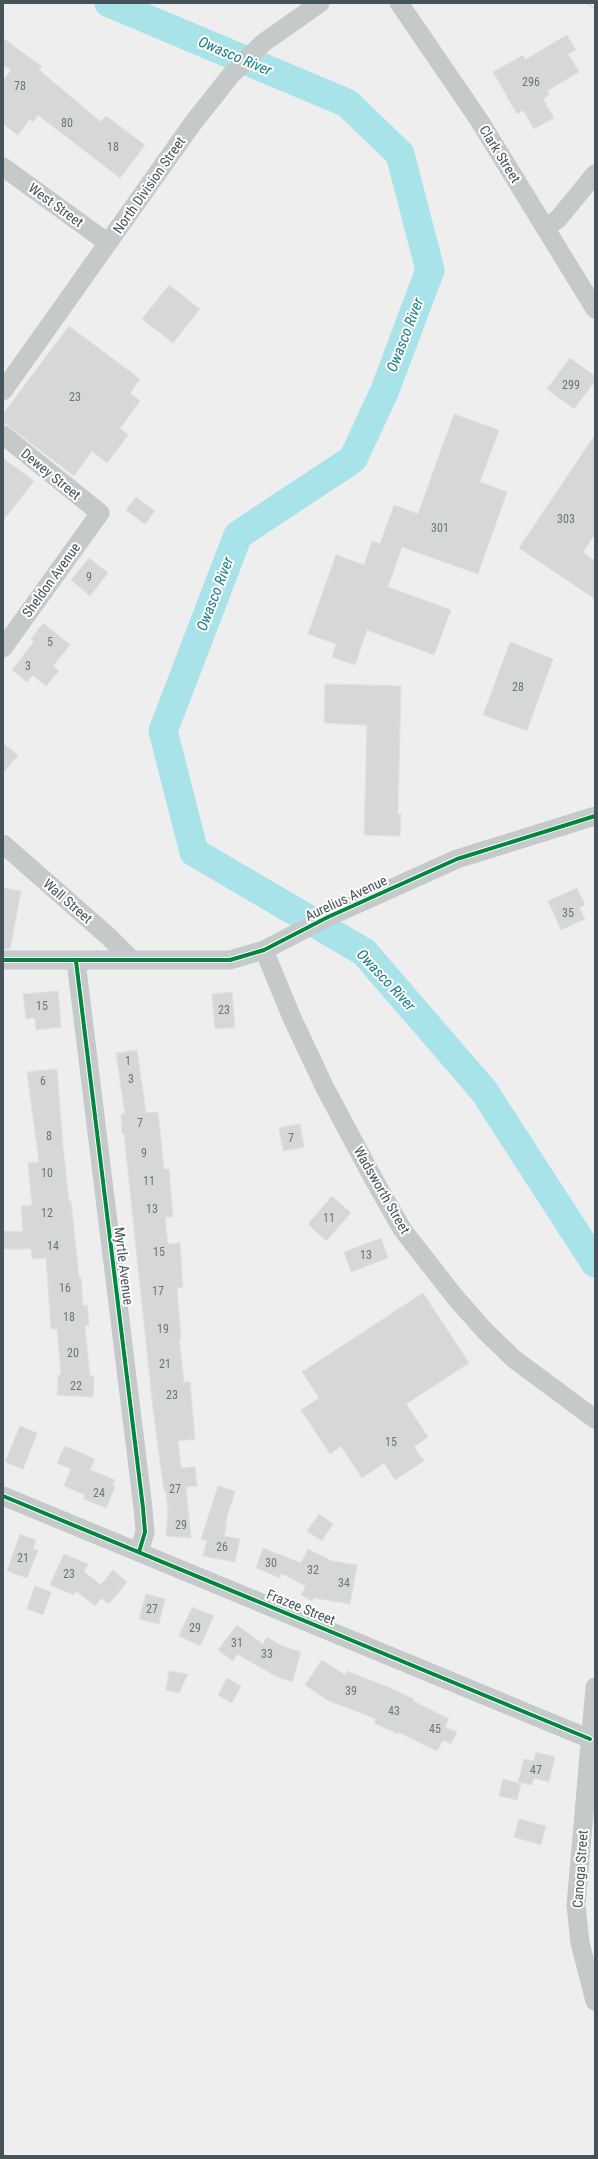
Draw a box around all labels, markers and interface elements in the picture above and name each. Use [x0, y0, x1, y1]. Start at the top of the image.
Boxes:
water label: Owasco River [196, 33, 275, 80]
house number: 296 [522, 75, 540, 89]
house number: 78 [14, 79, 26, 93]
house number: 80 [61, 116, 73, 130]
street label: Clark Street [476, 122, 524, 186]
street label: North Division Street [110, 134, 188, 236]
house number: 18 [107, 140, 119, 154]
street label: West Street [26, 180, 86, 230]
water label: Owasco River [383, 295, 428, 374]
house number: 299 [562, 378, 580, 392]
house number: 23 [69, 390, 81, 404]
street label: Dewey Street [18, 445, 84, 503]
house number: 303 [557, 512, 575, 526]
house number: 301 [431, 521, 449, 535]
street label: Sheldon Avenue [19, 539, 84, 620]
water label: Owasco River [193, 554, 238, 633]
house number: 9 [86, 570, 92, 584]
house number: 5 [47, 635, 53, 649]
house number: 3 [25, 659, 31, 673]
house number: 28 [512, 680, 524, 694]
street label: Aurelius Avenue [302, 872, 390, 924]
street label: Wall Street [40, 875, 96, 927]
house number: 35 [562, 906, 574, 920]
water label: Owasco River [353, 945, 419, 1015]
house number: 15 [36, 999, 48, 1013]
house number: 23 [218, 1003, 230, 1017]
house number: 1 [125, 1054, 131, 1068]
house number: 3 [128, 1072, 134, 1086]
house number: 6 [40, 1074, 46, 1088]
house number: 7 [137, 1116, 143, 1130]
house number: 8 [46, 1129, 52, 1143]
house number: 7 [288, 1131, 294, 1145]
street label: Wadsworth Street [351, 1144, 413, 1236]
house number: 9 [141, 1146, 147, 1160]
house number: 10 [41, 1166, 53, 1180]
house number: 11 [143, 1174, 155, 1188]
house number: 13 [146, 1202, 158, 1216]
house number: 12 [41, 1206, 53, 1220]
house number: 11 [323, 1211, 335, 1225]
street label: Myrtle Avenue [111, 1226, 137, 1306]
house number: 14 [47, 1239, 59, 1253]
house number: 15 [153, 1245, 165, 1259]
house number: 13 [360, 1248, 372, 1262]
house number: 16 [59, 1281, 71, 1295]
house number: 17 [152, 1284, 164, 1298]
house number: 18 [63, 1310, 75, 1324]
house number: 19 [157, 1322, 169, 1336]
house number: 20 [67, 1346, 79, 1360]
house number: 21 [159, 1357, 171, 1371]
house number: 22 [70, 1379, 82, 1393]
house number: 23 [166, 1388, 178, 1402]
house number: 15 [385, 1435, 397, 1449]
house number: 27 [169, 1482, 181, 1496]
house number: 24 [93, 1486, 105, 1500]
house number: 29 [175, 1518, 187, 1532]
house number: 26 [216, 1540, 228, 1554]
house number: 21 [17, 1551, 29, 1565]
house number: 30 [265, 1556, 277, 1570]
house number: 32 [307, 1563, 319, 1577]
house number: 23 [63, 1567, 75, 1581]
house number: 34 [338, 1576, 350, 1590]
street label: Frazee Street [264, 1586, 338, 1628]
house number: 27 [146, 1602, 158, 1616]
house number: 29 [189, 1621, 201, 1635]
house number: 31 [231, 1636, 243, 1650]
house number: 33 [261, 1647, 273, 1661]
house number: 39 [345, 1684, 357, 1698]
house number: 43 [388, 1704, 400, 1718]
house number: 45 [429, 1722, 441, 1736]
house number: 47 [530, 1763, 542, 1777]
street label: Canoga Street [569, 1829, 591, 1909]

